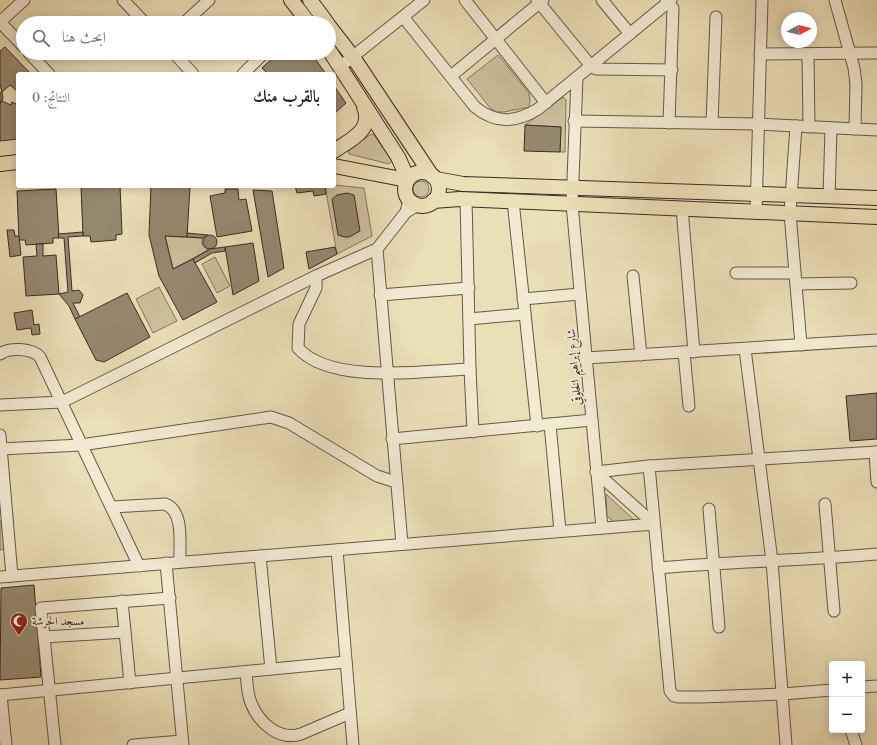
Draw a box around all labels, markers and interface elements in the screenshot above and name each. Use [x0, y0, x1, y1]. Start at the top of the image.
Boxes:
north arrow [781, 12, 817, 48]
search box [16, 16, 336, 60]
icon: search [30, 27, 52, 49]
text: ابحث هنا [62, 27, 106, 46]
text: بالقرب منك [253, 86, 320, 106]
text: النتائج: 0 [32, 89, 70, 105]
street label: شارع إبراهيم الخلوقي [563, 327, 589, 406]
mosque icon: مسجد الحرشة [9, 611, 29, 636]
place label: مسجد الحرشة [32, 613, 84, 629]
map controls [829, 661, 865, 733]
button: + [829, 661, 865, 697]
button: − [829, 697, 865, 733]

